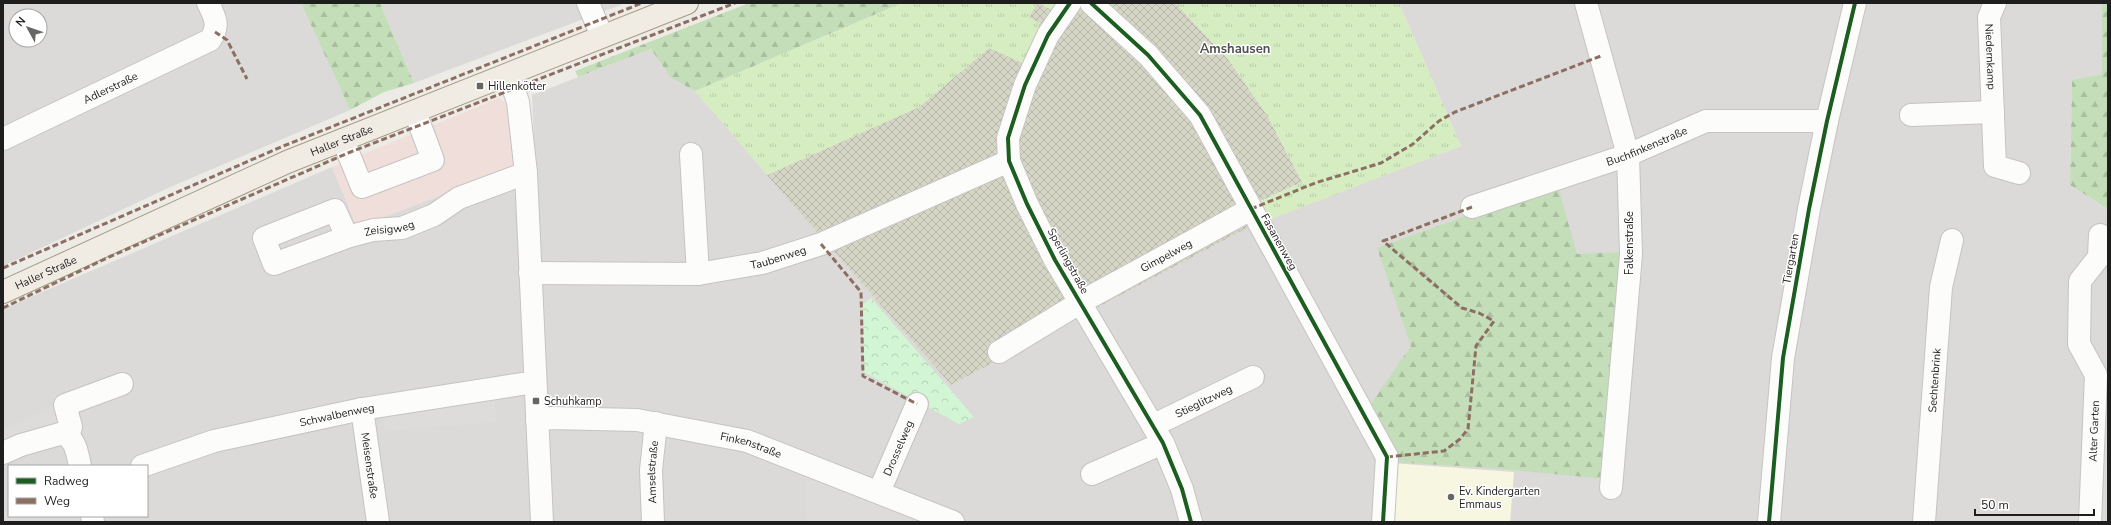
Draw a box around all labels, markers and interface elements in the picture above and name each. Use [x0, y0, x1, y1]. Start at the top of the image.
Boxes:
north arrow [8, 8, 48, 48]
text: N [12, 14, 29, 30]
street label: Niedernkamp [1982, 23, 1999, 90]
district label: Amshausen [1200, 40, 1270, 58]
street label: Adlerstraße [81, 68, 140, 107]
place label: Hillenkötter [488, 79, 546, 94]
marker: Hillenkötter [475, 81, 485, 91]
street label: Haller Straße [308, 121, 375, 160]
street label: Buchfinkenstraße [1604, 123, 1690, 169]
street label: Fasanenweg [1257, 211, 1301, 273]
street label: Falkenstraße [1622, 211, 1637, 275]
street label: Zeisigweg [363, 216, 417, 240]
street label: Sperlingstraße [1044, 225, 1092, 297]
street label: Tiergarten [1779, 232, 1803, 286]
street label: Gimpelweg [1138, 235, 1195, 276]
street label: Taubenweg [749, 242, 808, 272]
street label: Haller Straße [12, 252, 79, 293]
street label: Sechtenbrink [1924, 347, 1944, 413]
street label: Stieglitzweg [1172, 381, 1235, 421]
place label: Schuhkamp [544, 394, 602, 409]
marker: Schuhkamp [531, 396, 541, 406]
street label: Schwalbenweg [298, 400, 376, 430]
street label: Alter Garten [2085, 400, 2102, 462]
street label: Drosselweg [879, 418, 917, 478]
street label: Finkenstraße [719, 429, 784, 461]
street label: Meisenstraße [358, 431, 382, 500]
street label: Amselstraße [643, 440, 662, 504]
legend [8, 465, 148, 517]
text: Radweg [44, 473, 89, 489]
place label: Ev. Kindergarten Emmaus [1459, 484, 1540, 512]
scale bar [1975, 491, 2094, 517]
marker: Ev. Kindergarten Emmaus [1446, 492, 1456, 502]
text: Weg [44, 493, 70, 509]
text: 50 m [1981, 497, 2009, 513]

